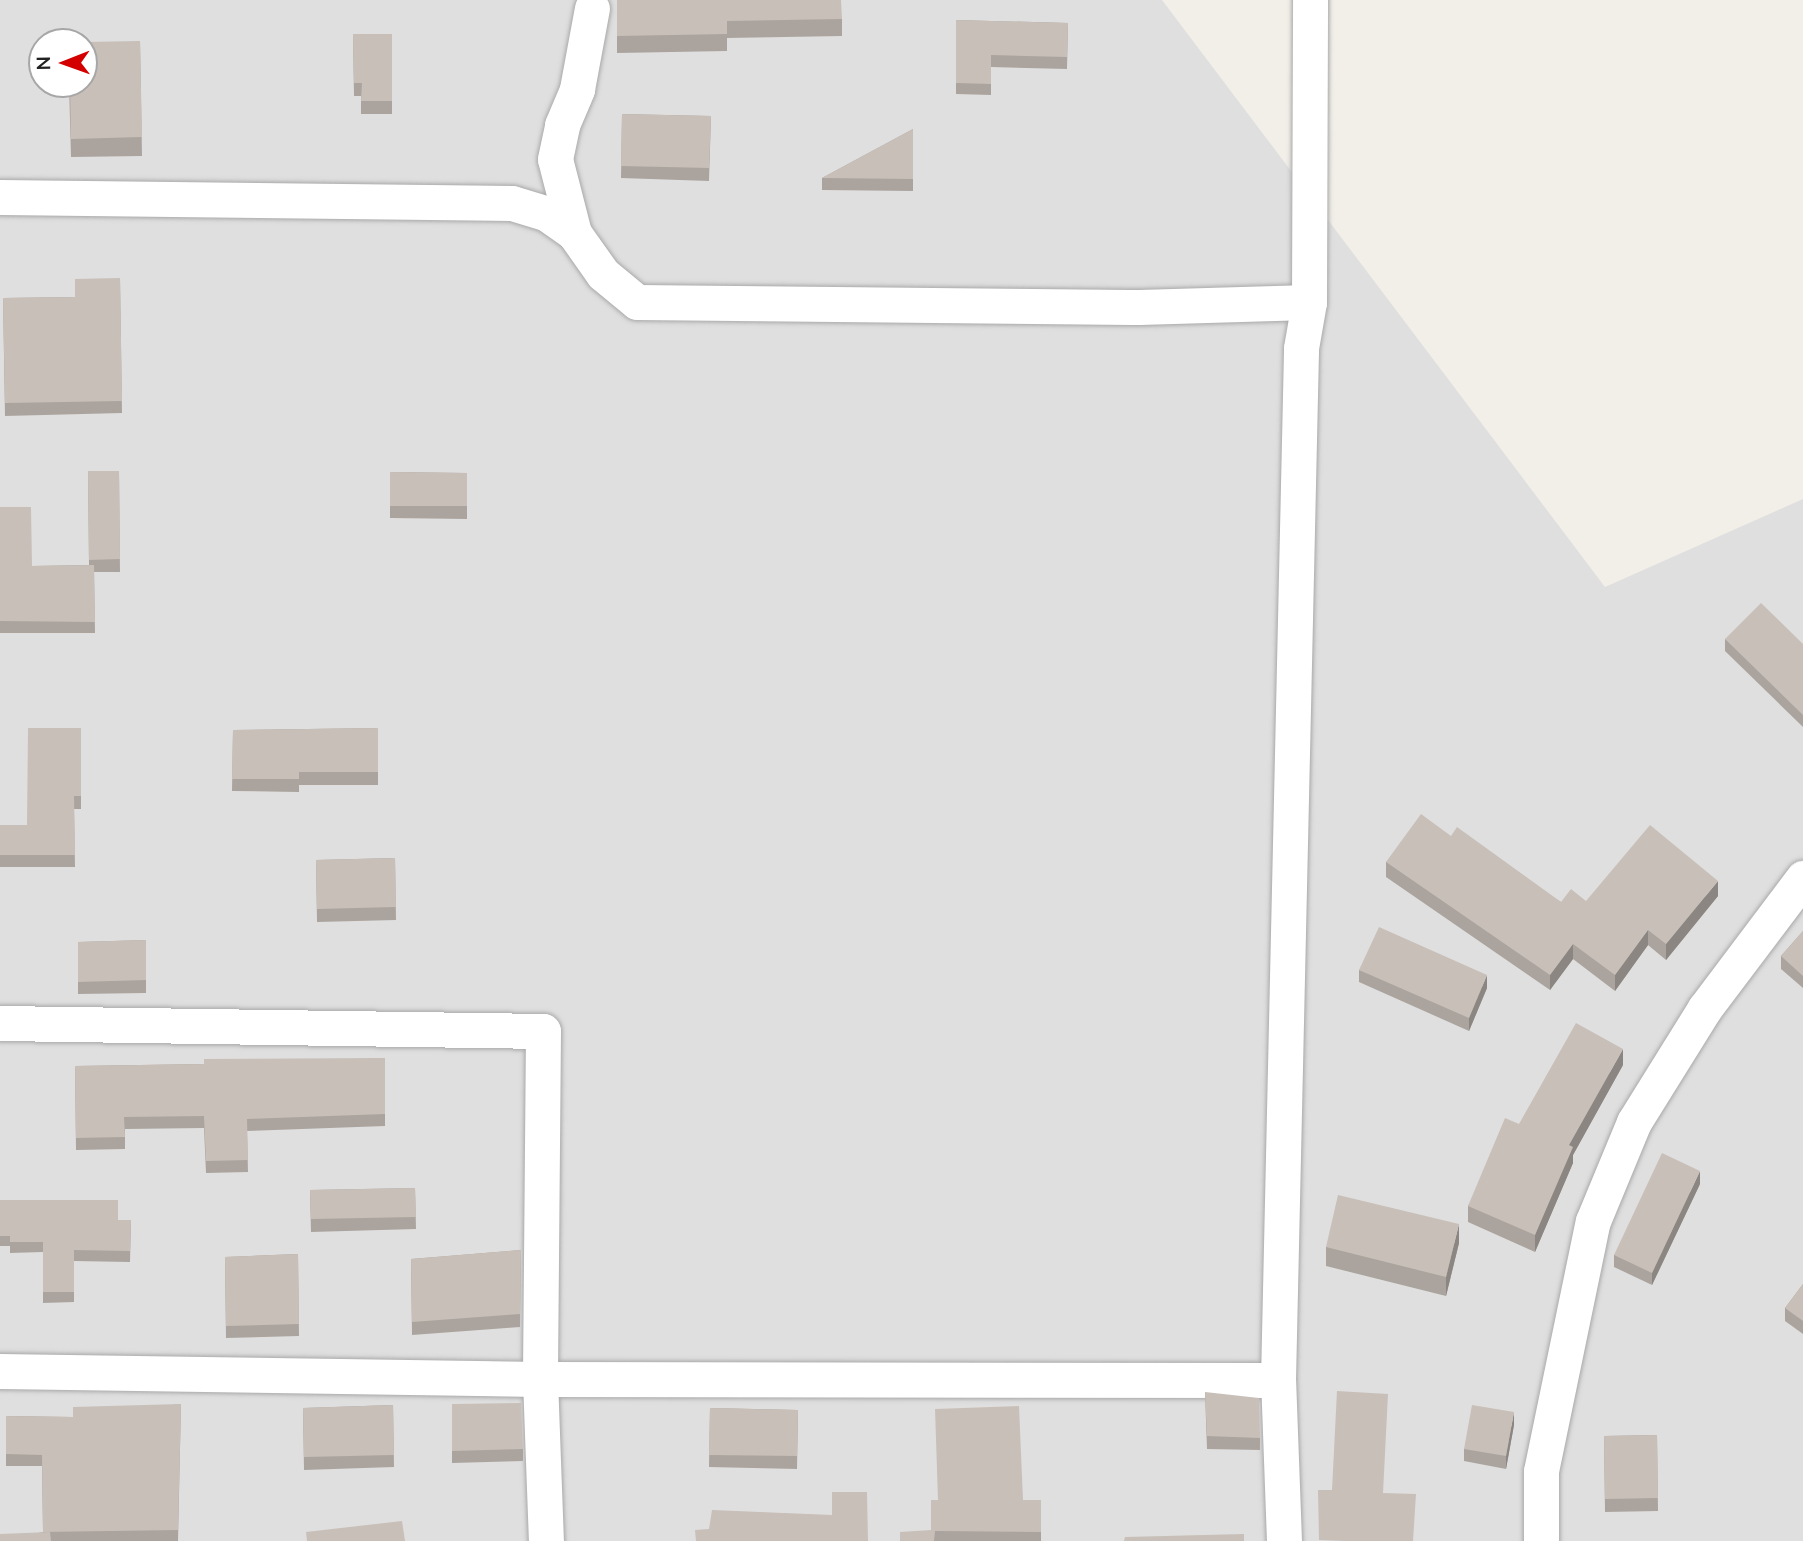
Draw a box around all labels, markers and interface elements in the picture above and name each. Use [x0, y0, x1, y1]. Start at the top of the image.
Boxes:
north arrow [28, 28, 98, 98]
text: N [31, 56, 57, 71]

